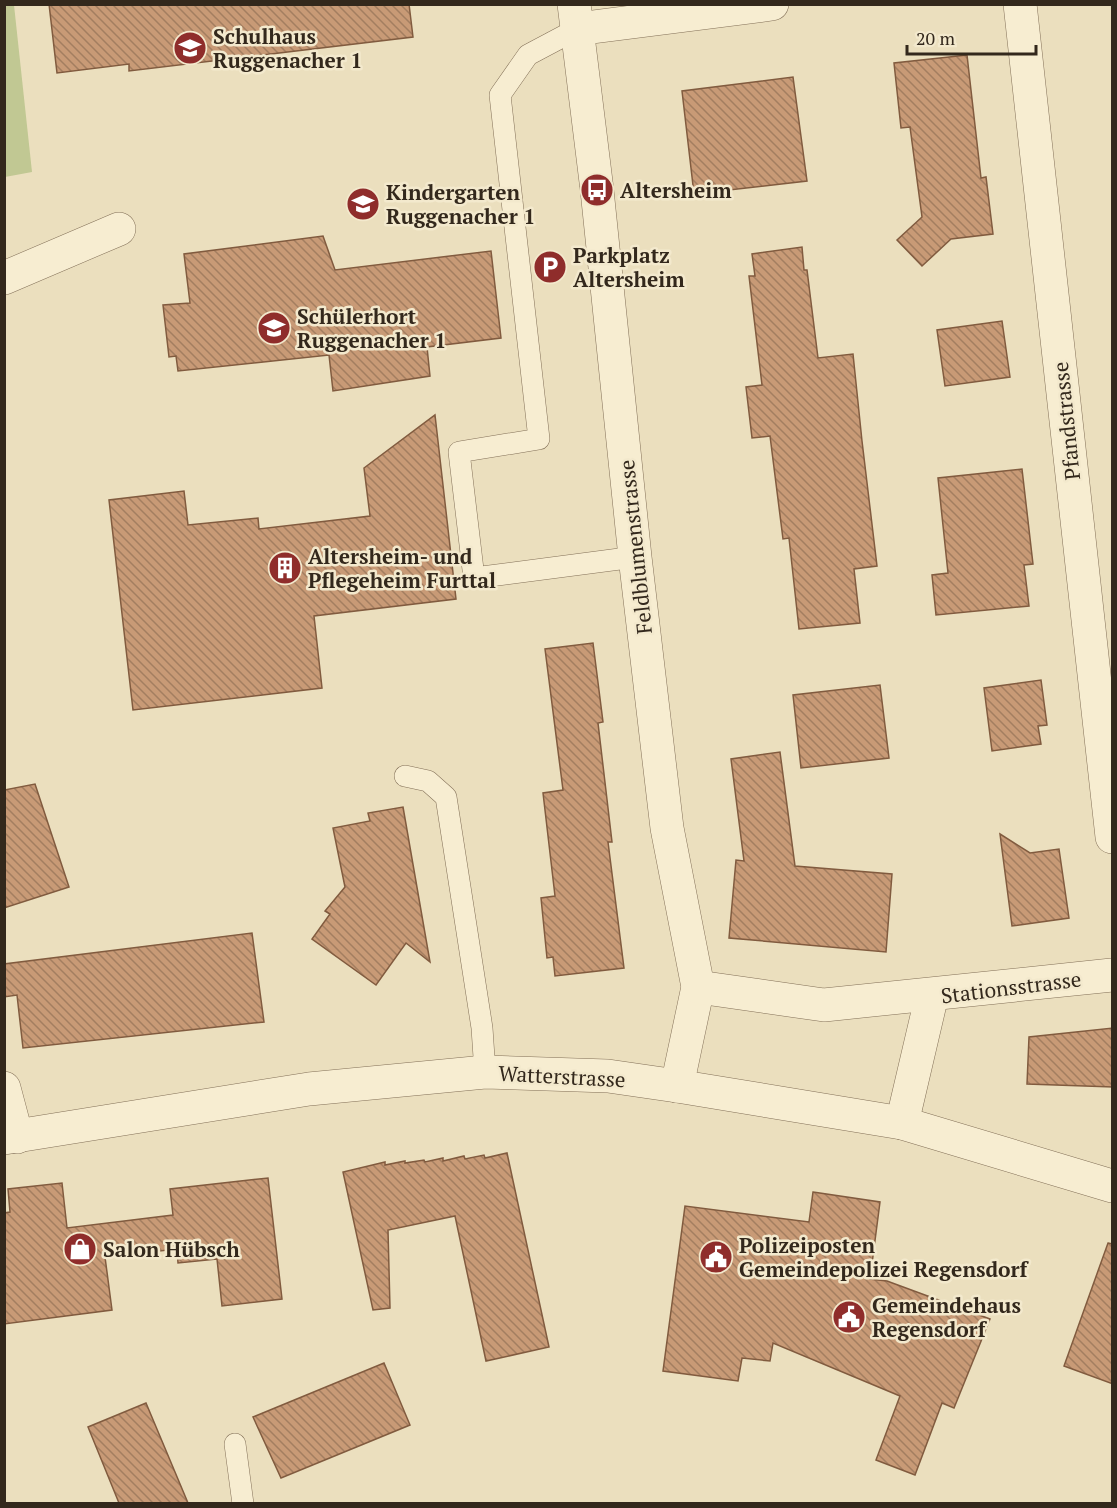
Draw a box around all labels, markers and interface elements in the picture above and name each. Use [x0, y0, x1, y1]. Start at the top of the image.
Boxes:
scale bar [907, 18, 1036, 56]
place label: Schulhaus Ruggenacher 1 [213, 22, 362, 74]
text: 20 m [916, 26, 956, 50]
school or university icon: Schulhaus Ruggenacher 1 [172, 30, 208, 66]
bus stop icon: Altersheim [579, 172, 615, 208]
place label: Altersheim [620, 176, 732, 204]
place label: Kindergarten Ruggenacher 1 [386, 178, 535, 230]
school or university icon: Kindergarten Ruggenacher 1 [345, 186, 381, 222]
place label: Parkplatz Altersheim [573, 241, 685, 293]
parking icon: Parkplatz Altersheim [532, 249, 568, 285]
place label: Schülerhort Ruggenacher 1 [297, 302, 446, 354]
school or university icon: Schülerhort Ruggenacher 1 [256, 310, 292, 346]
street label: Pfandstrasse [1046, 360, 1086, 482]
street label: Feldblumenstrasse [612, 458, 658, 636]
place label: Altersheim- und Pflegeheim Furttal [308, 542, 496, 594]
building icon: Altersheim- und Pflegeheim Furttal [267, 550, 303, 586]
street label: Stationsstrasse [939, 964, 1083, 1010]
street label: Watterstrasse [498, 1059, 626, 1093]
shop icon: Salon Hübsch [62, 1231, 98, 1267]
place label: Polizeiposten Gemeindepolizei Regensdorf [739, 1231, 1029, 1283]
place label: Salon Hübsch [103, 1235, 240, 1263]
public building icon: Polizeiposten Gemeindepolizei Regensdorf [698, 1239, 734, 1275]
place label: Gemeindehaus Regensdorf [872, 1291, 1021, 1343]
public building icon: Gemeindehaus Regensdorf [831, 1299, 867, 1335]

